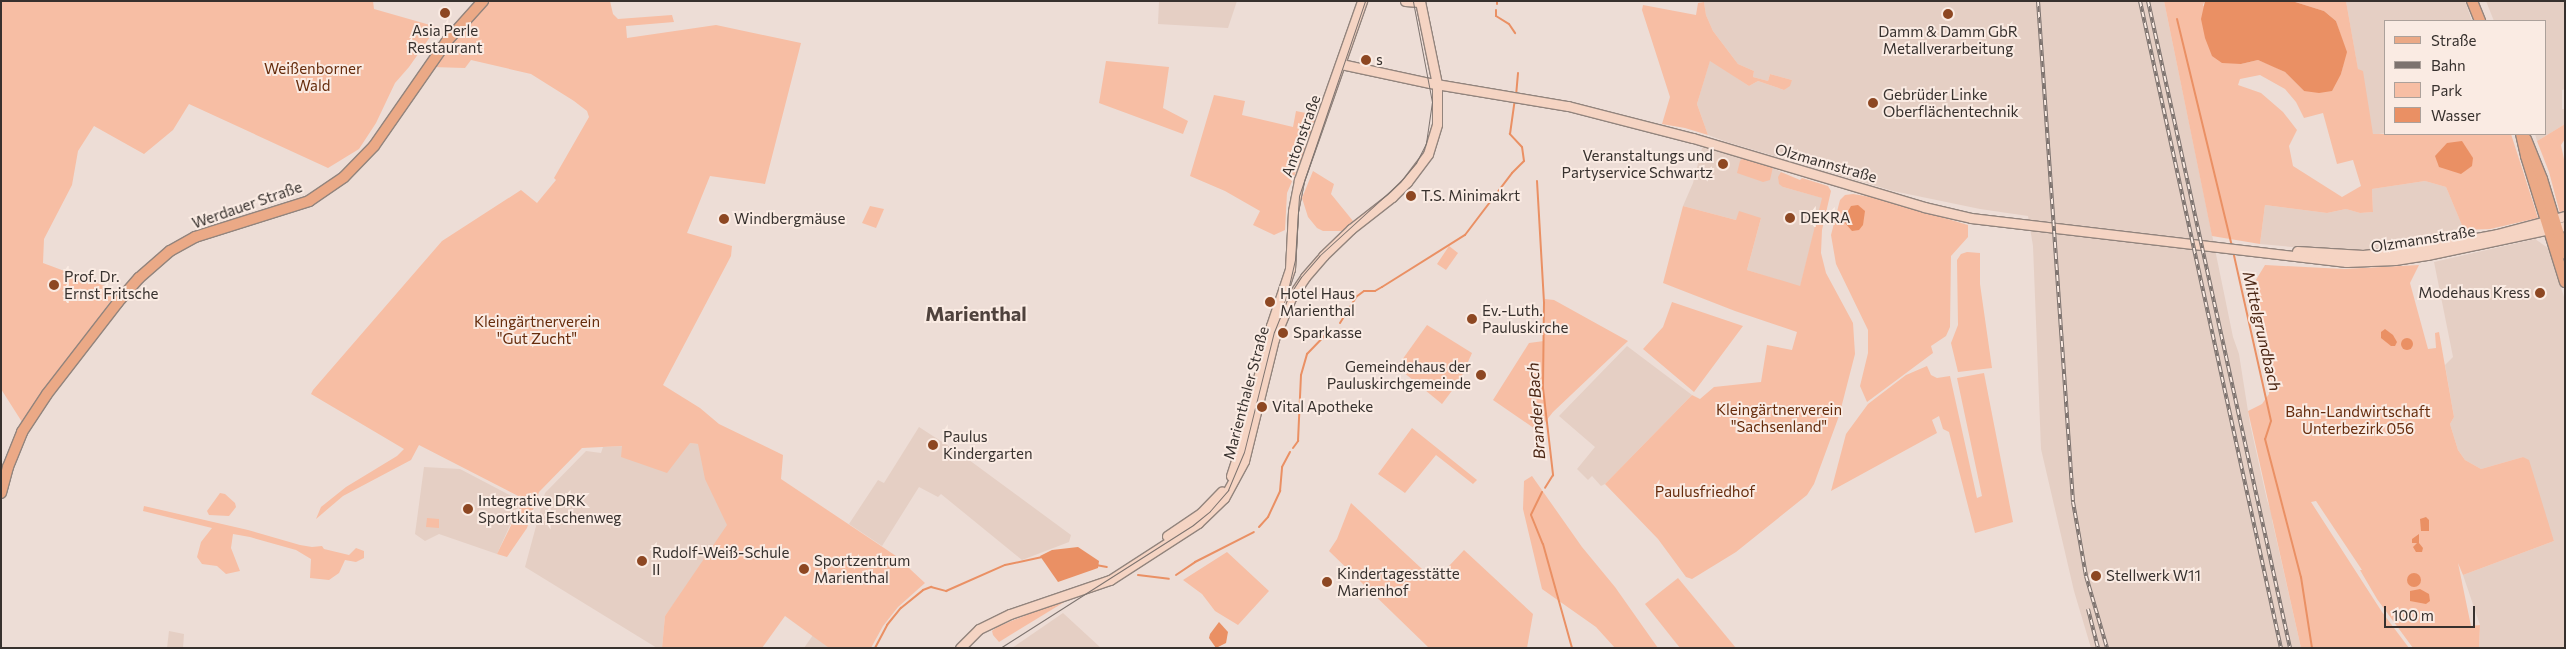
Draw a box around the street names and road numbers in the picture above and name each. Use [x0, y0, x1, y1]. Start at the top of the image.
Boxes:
street label: Antonstraße [1278, 92, 1324, 180]
street label: Olzmannstraße [1773, 140, 1879, 186]
street label: Werdauer Straße [190, 178, 304, 232]
street label: Olzmannstraße [2370, 222, 2476, 256]
street label: Marienthaler Straße [1220, 324, 1272, 462]

